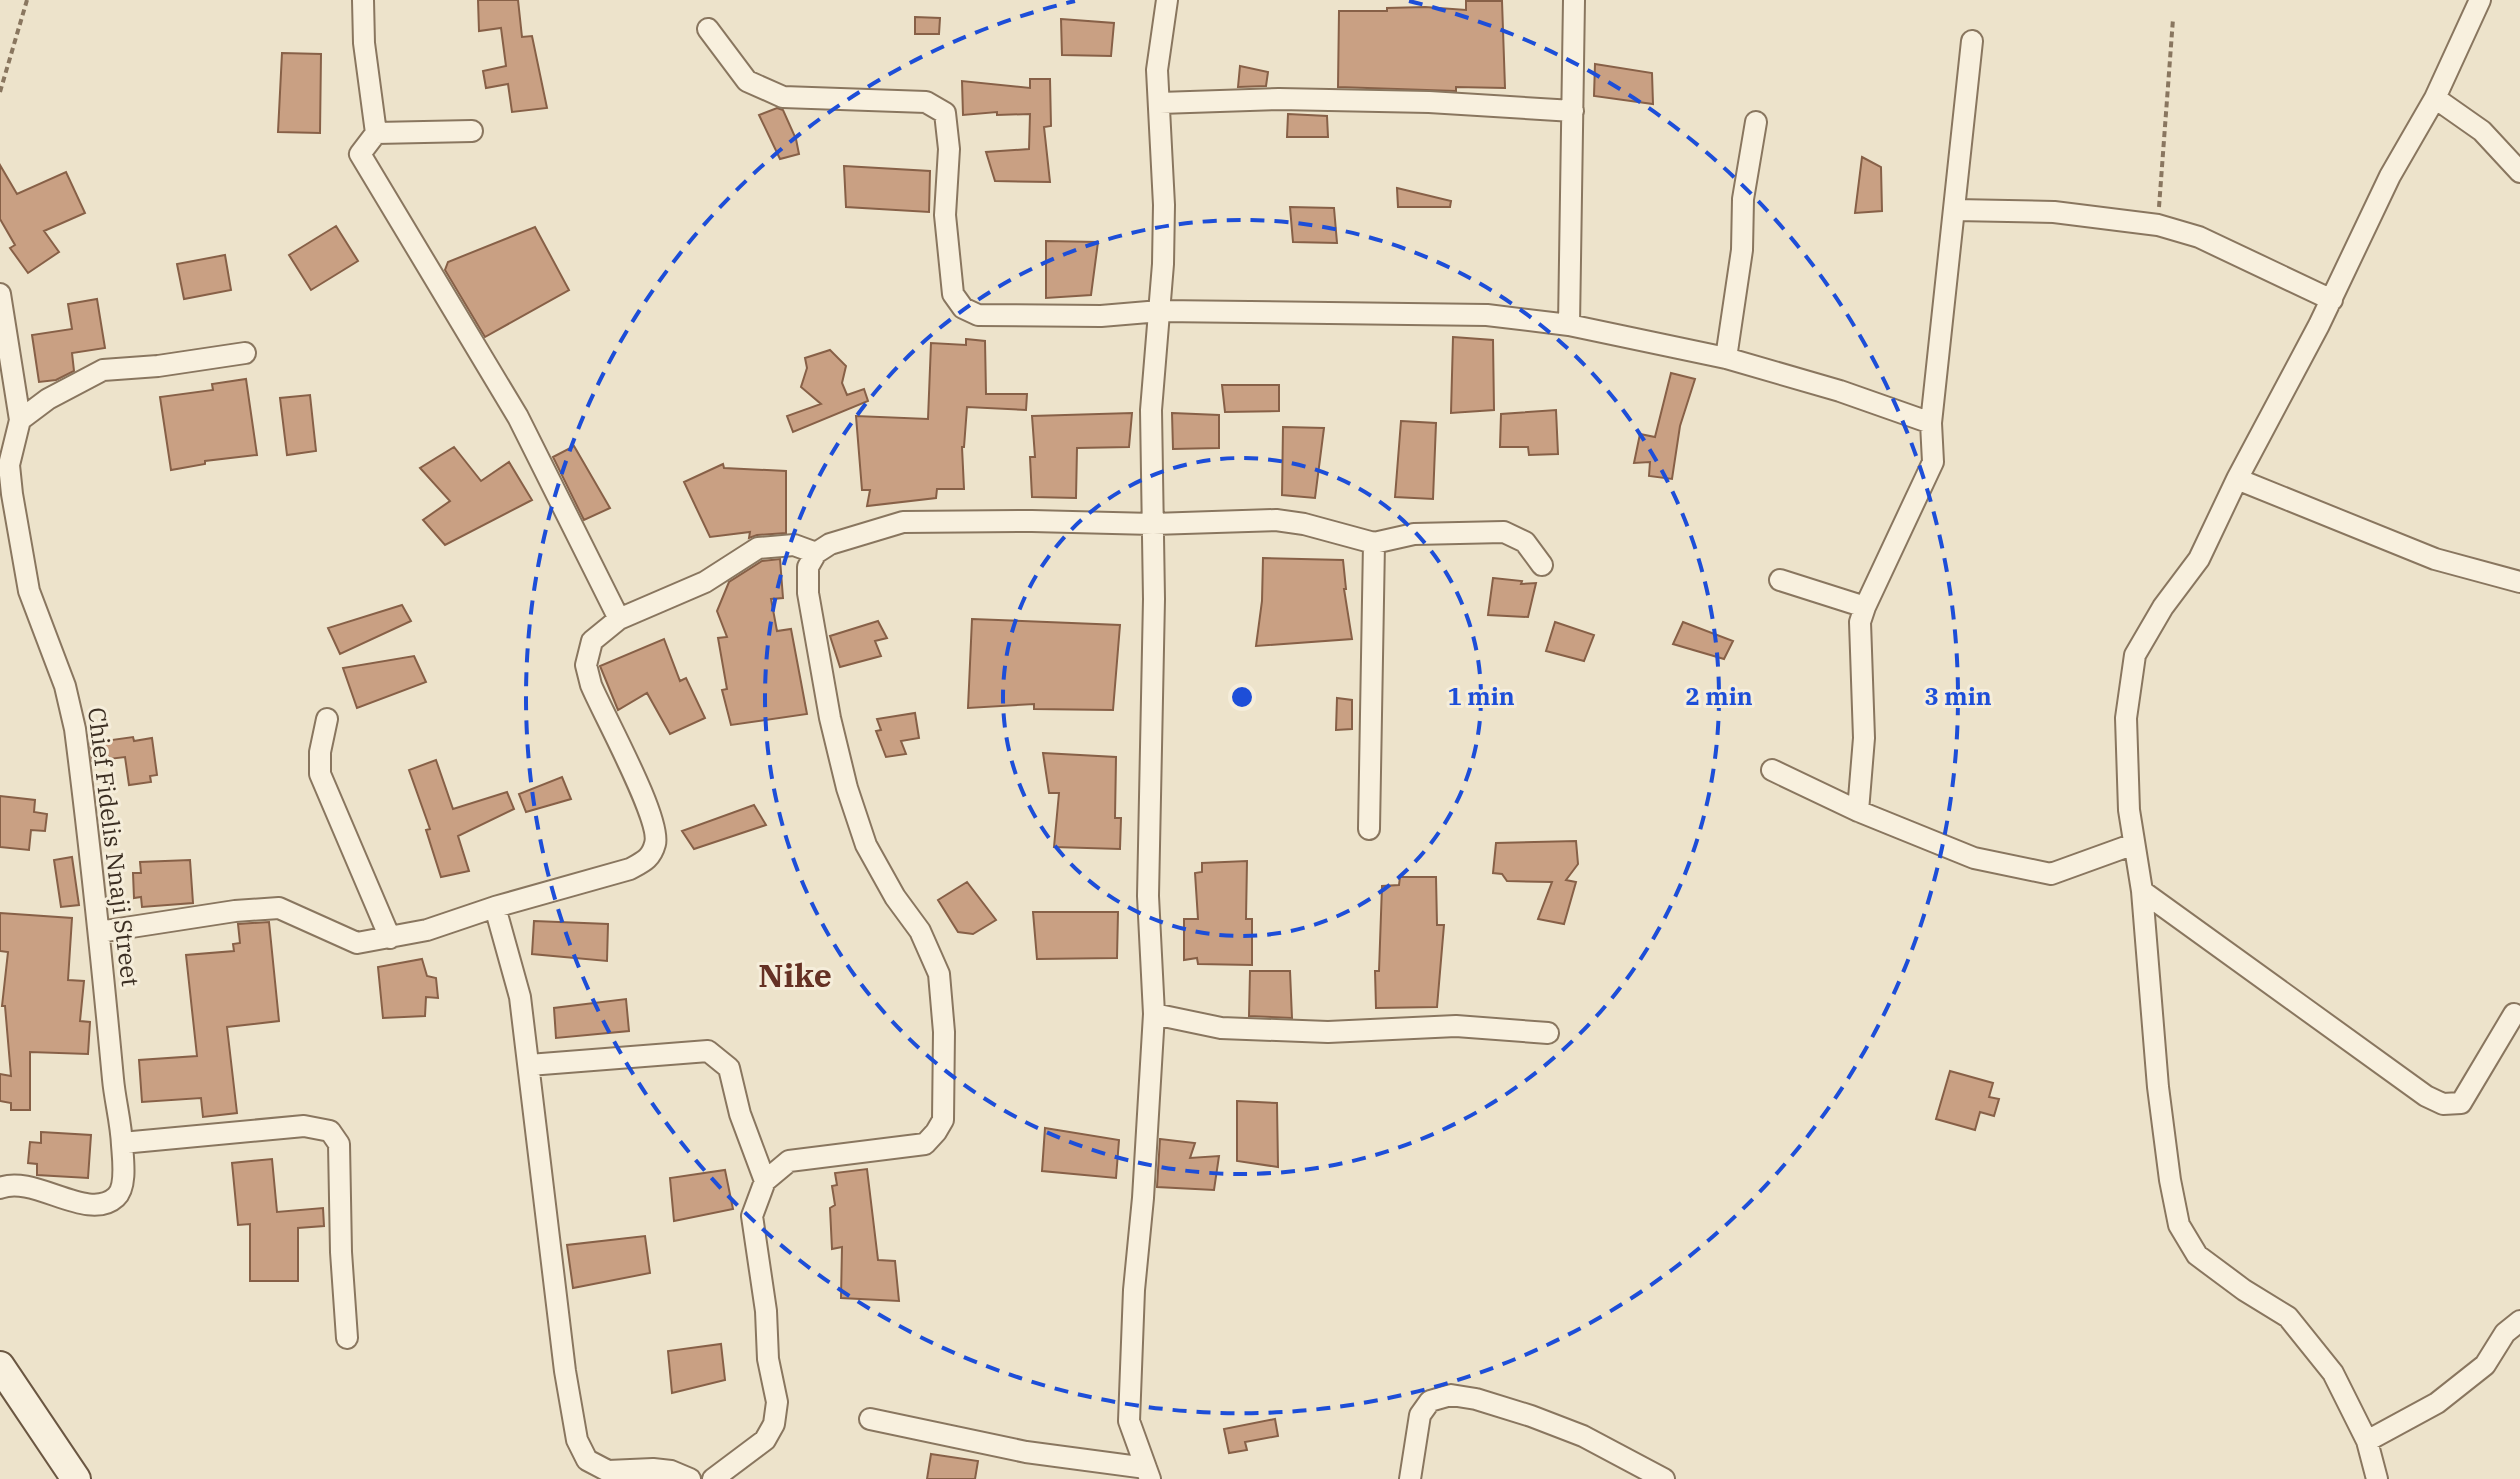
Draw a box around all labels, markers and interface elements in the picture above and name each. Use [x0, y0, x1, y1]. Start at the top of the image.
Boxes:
text: 1 min [1447, 680, 1515, 712]
text: 2 min [1685, 680, 1753, 712]
text: 3 min [1924, 680, 1992, 712]
centre of rings [1228, 683, 1256, 711]
street label: Chief Fidelis Nnaji Street [81, 705, 147, 988]
district label: Nike [758, 954, 832, 996]

